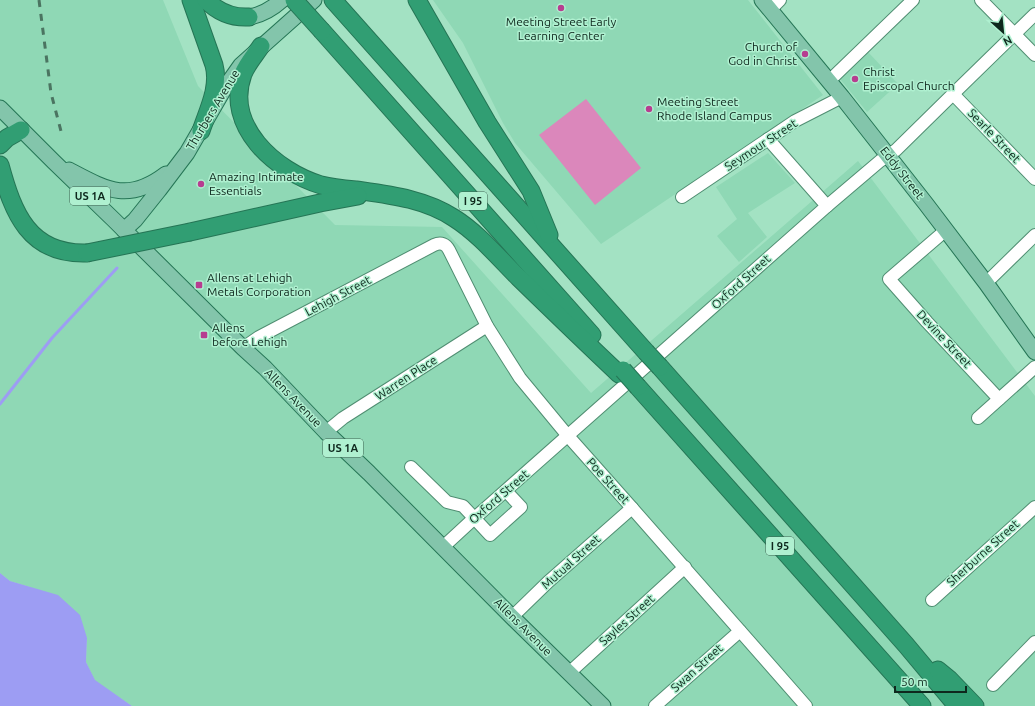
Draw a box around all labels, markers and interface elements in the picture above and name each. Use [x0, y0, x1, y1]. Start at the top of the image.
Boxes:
marker: Meeting Street Early Learning Center [556, 3, 566, 13]
north arrow [983, 12, 1023, 52]
place label: Meeting Street Early Learning Center [506, 15, 616, 42]
text: N [1001, 34, 1014, 48]
place label: Church of God in Christ [728, 40, 797, 67]
marker: Church of God in Christ [800, 49, 810, 59]
place label: Christ Episcopal Church [863, 65, 955, 92]
street label: Thurbers Avenue [183, 67, 242, 152]
marker: Christ Episcopal Church [850, 74, 860, 84]
place label: Meeting Street Rhode Island Campus [657, 95, 772, 122]
marker: Meeting Street Rhode Island Campus [644, 104, 654, 114]
street label: Searle Street [965, 106, 1023, 165]
street label: Seymour Street [722, 116, 800, 173]
street label: Eddy Street [878, 144, 927, 202]
place label: Amazing Intimate Essentials [209, 170, 304, 197]
marker: Amazing Intimate Essentials [196, 179, 206, 189]
road number: US 1A [70, 187, 110, 205]
road number: I 95 [459, 192, 487, 210]
street label: Oxford Street [709, 252, 773, 311]
place label: Allens at Lehigh Metals Corporation [207, 271, 311, 298]
street label: Lehigh Street [303, 273, 373, 318]
marker: Allens at Lehigh Metals Corporation [194, 280, 204, 290]
street label: Devine Street [915, 307, 974, 370]
place label: Allens before Lehigh [212, 321, 287, 348]
marker: Allens before Lehigh [199, 330, 209, 340]
street label: Warren Place [372, 353, 439, 402]
street label: Allens Avenue [262, 366, 324, 429]
road number: US 1A [323, 439, 363, 457]
street label: Poe Street [584, 455, 632, 506]
street label: Oxford Street [466, 467, 531, 526]
street label: Sherburne Street [944, 517, 1022, 588]
street label: Mutual Street [539, 532, 603, 591]
road number: I 95 [766, 537, 794, 555]
street label: Sayles Street [597, 591, 657, 648]
street label: Allens Avenue [492, 595, 555, 658]
street label: Swan Street [668, 641, 725, 694]
scale bar [895, 668, 966, 694]
text: 50 m [901, 675, 928, 688]

